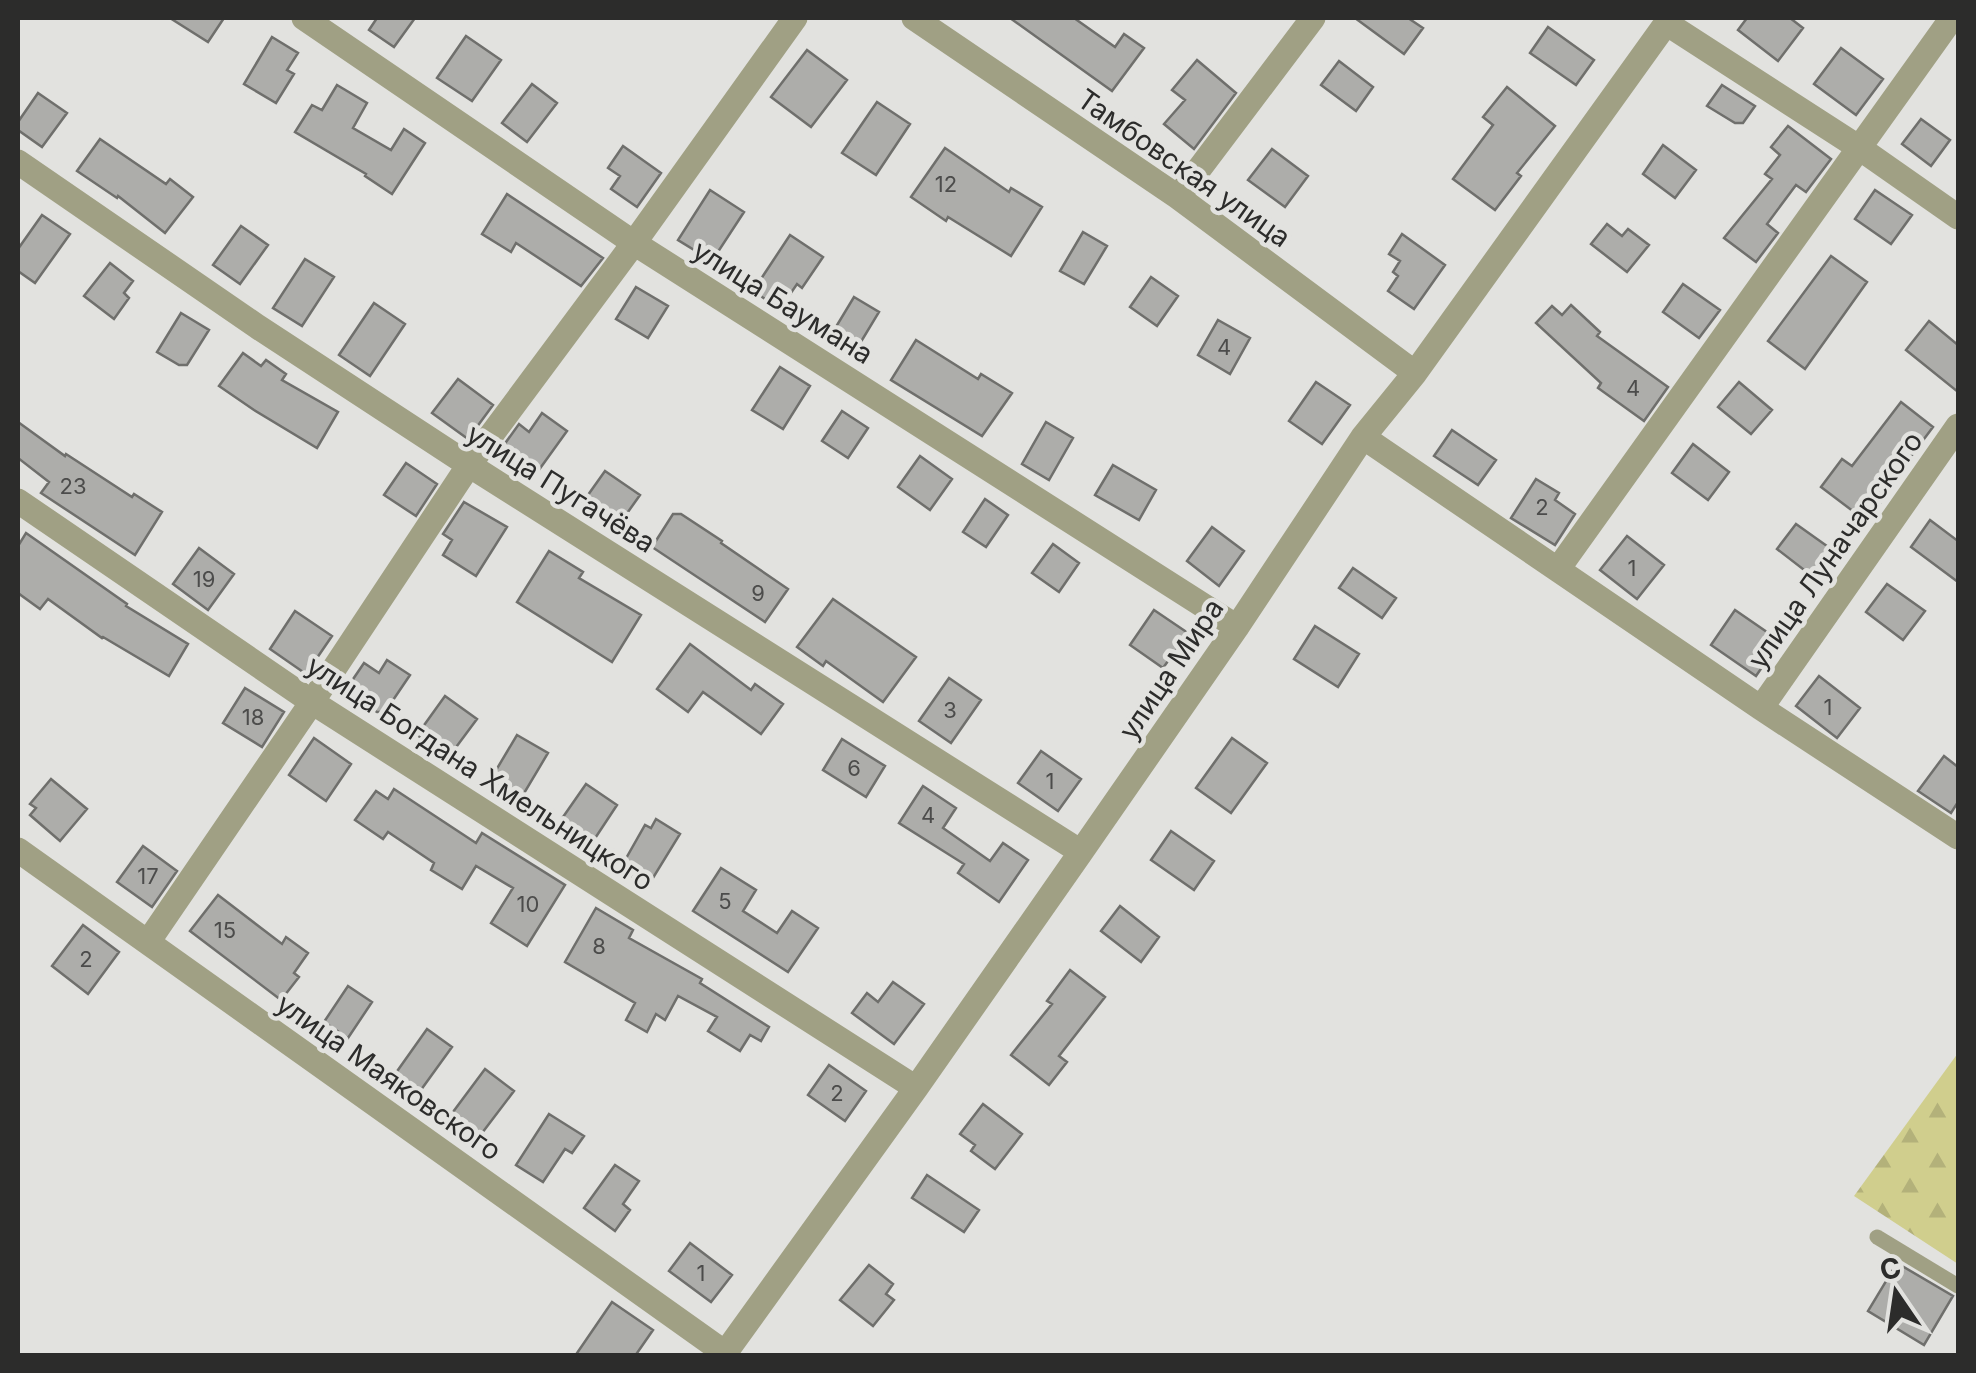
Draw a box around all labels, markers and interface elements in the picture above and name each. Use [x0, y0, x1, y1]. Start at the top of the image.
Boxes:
street label: Тамбовская улица [1071, 82, 1297, 254]
house number: 12 [935, 171, 957, 197]
street label: улица Баумана [687, 233, 879, 371]
house number: 4 [1217, 334, 1231, 360]
house number: 4 [1626, 375, 1640, 401]
street label: улица Пугачёва [460, 416, 662, 560]
street label: улица Луначарского [1740, 425, 1930, 675]
house number: 23 [59, 473, 87, 499]
house number: 2 [1535, 494, 1549, 520]
house number: 1 [1628, 555, 1636, 581]
house number: 19 [193, 566, 215, 592]
house number: 9 [751, 580, 765, 606]
street label: улица Мира [1111, 592, 1231, 746]
street label: улица Богдана Хмельницкого [300, 648, 660, 898]
house number: 1 [1824, 694, 1832, 720]
house number: 3 [943, 697, 957, 723]
house number: 18 [242, 704, 264, 730]
house number: 6 [847, 755, 861, 781]
house number: 1 [1046, 768, 1054, 794]
house number: 4 [921, 802, 935, 828]
house number: 17 [137, 863, 159, 889]
house number: 5 [718, 888, 732, 914]
house number: 10 [517, 891, 539, 917]
house number: 15 [214, 917, 236, 943]
house number: 8 [592, 933, 606, 959]
house number: 2 [79, 946, 93, 972]
street label: улица Маяковского [270, 987, 508, 1167]
house number: 2 [830, 1080, 844, 1106]
north arrow [1846, 1243, 1946, 1343]
text: С [1876, 1250, 1904, 1288]
house number: 1 [697, 1260, 705, 1286]

